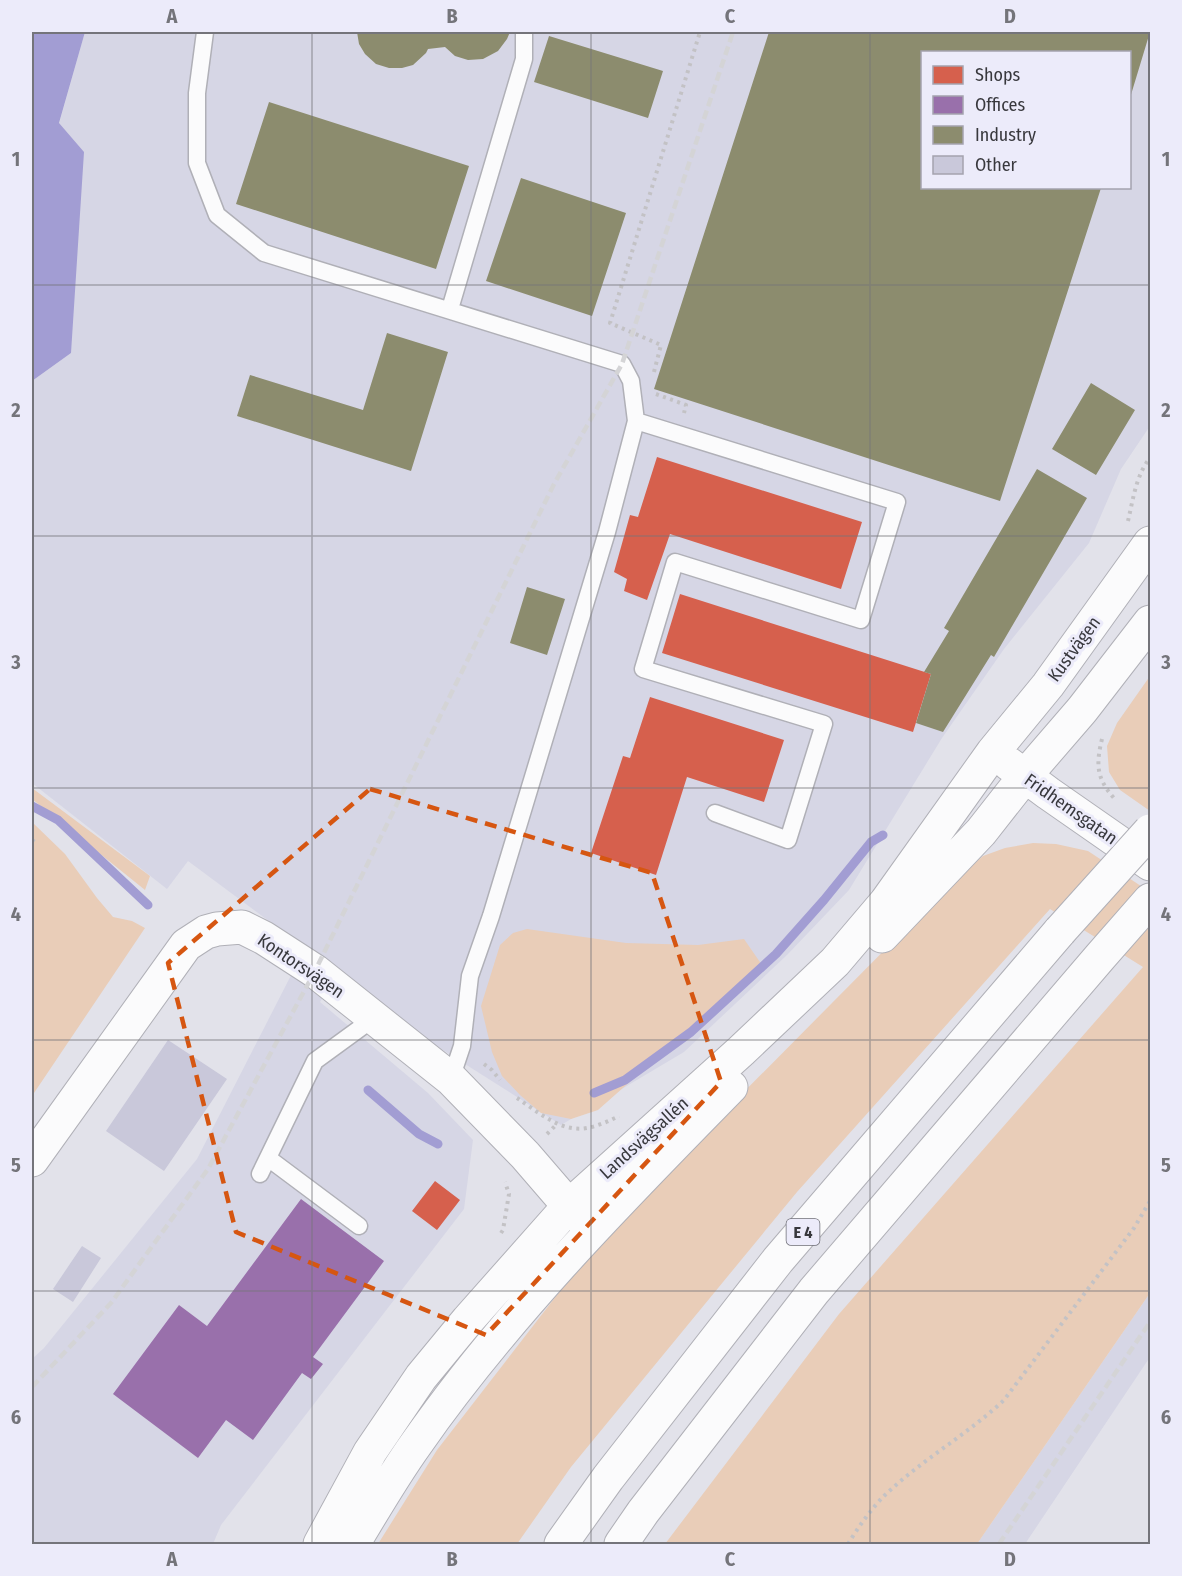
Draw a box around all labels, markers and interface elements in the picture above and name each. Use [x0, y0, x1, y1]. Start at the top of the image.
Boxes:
text: A [166, 4, 179, 28]
text: B [446, 4, 458, 28]
text: C [725, 4, 736, 28]
text: D [1004, 4, 1016, 28]
legend [921, 51, 1131, 189]
text: Shops [975, 64, 1020, 86]
text: Offices [975, 94, 1025, 116]
text: Industry [975, 124, 1036, 146]
text: 1 [12, 147, 20, 171]
text: 1 [1162, 147, 1170, 171]
text: Other [975, 154, 1018, 176]
text: 2 [10, 398, 21, 422]
text: 2 [1160, 398, 1171, 422]
street label: Kustvägen [1043, 612, 1105, 686]
text: 3 [10, 650, 21, 674]
text: 3 [1160, 650, 1171, 674]
street label: Fridhemsgatan [1020, 769, 1122, 849]
text: 4 [11, 902, 21, 926]
text: 4 [1161, 902, 1171, 926]
street label: Kontorsvägen [254, 929, 348, 1003]
street label: Landsvägsallén [595, 1092, 693, 1184]
text: 5 [11, 1153, 21, 1177]
text: 5 [1161, 1153, 1171, 1177]
road number: E 4 [786, 1219, 820, 1245]
text: 6 [11, 1405, 21, 1429]
text: 6 [1161, 1405, 1171, 1429]
text: A [166, 1547, 179, 1571]
text: B [446, 1547, 458, 1571]
text: C [725, 1547, 736, 1571]
text: D [1004, 1547, 1016, 1571]

